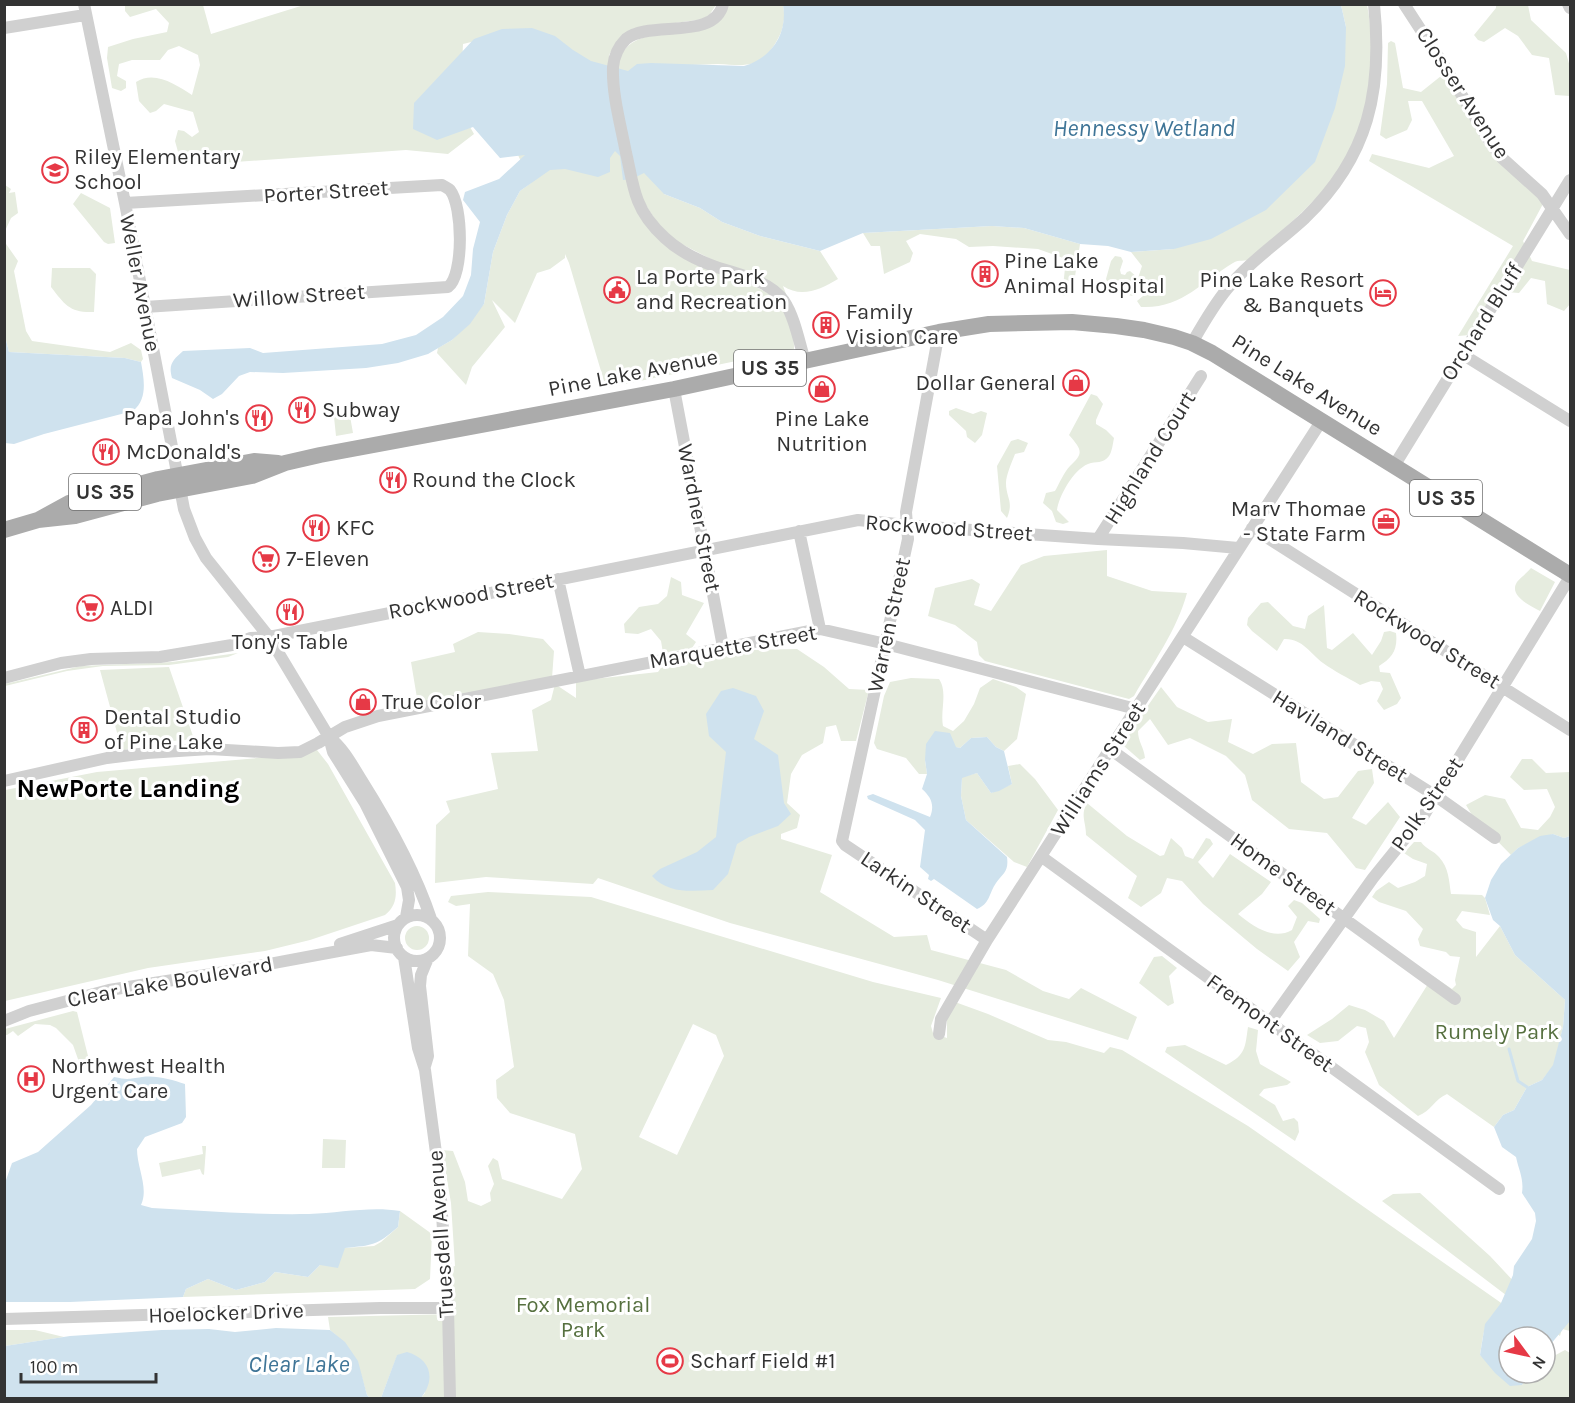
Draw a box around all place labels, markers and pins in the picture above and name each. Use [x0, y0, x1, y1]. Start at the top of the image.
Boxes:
place label: Riley Elementary School [74, 144, 241, 195]
school or university icon: Riley Elementary School [40, 155, 70, 185]
place label: Pine Lake Animal Hospital [1004, 248, 1165, 299]
building icon: Pine Lake Animal Hospital [970, 259, 1000, 289]
place label: La Porte Park and Recreation [636, 264, 787, 315]
place label: Pine Lake Resort & Banquets [1200, 267, 1364, 318]
public building icon: La Porte Park and Recreation [602, 275, 632, 305]
hotel icon: Pine Lake Resort & Banquets [1368, 278, 1398, 308]
place label: Family Vision Care [846, 299, 958, 350]
building icon: Family Vision Care [811, 310, 841, 340]
shop icon: Dollar General [1061, 368, 1091, 398]
place label: Dollar General [916, 370, 1056, 396]
shop icon: Pine Lake Nutrition [807, 374, 837, 404]
restaurant icon: Subway [287, 395, 317, 425]
place label: Subway [322, 397, 400, 423]
restaurant icon: Papa John's [244, 403, 274, 433]
place label: Papa John's [124, 405, 240, 431]
place label: Pine Lake Nutrition [775, 406, 869, 457]
restaurant icon: McDonald's [91, 437, 121, 467]
place label: McDonald's [126, 439, 242, 465]
restaurant icon: Round the Clock [378, 465, 408, 495]
place label: Round the Clock [412, 467, 576, 493]
place label: Marv Thomae - State Farm [1231, 496, 1366, 547]
office icon: Marv Thomae - State Farm [1371, 507, 1401, 537]
restaurant icon: KFC [301, 513, 331, 543]
place label: KFC [336, 515, 374, 541]
supermarket icon: 7-Eleven [251, 544, 281, 574]
place label: 7-Eleven [286, 546, 369, 572]
supermarket icon: ALDI [75, 593, 105, 623]
place label: ALDI [110, 595, 154, 621]
restaurant icon: Tony's Table [275, 597, 305, 627]
place label: Tony's Table [232, 629, 348, 655]
shop icon: True Color [348, 687, 378, 717]
place label: True Color [382, 689, 481, 715]
place label: Dental Studio of Pine Lake [104, 704, 241, 755]
building icon: Dental Studio of Pine Lake [69, 715, 99, 745]
place label: Northwest Health Urgent Care [51, 1053, 226, 1104]
hospital icon: Northwest Health Urgent Care [16, 1064, 46, 1094]
sports icon: Scharf Field #1 [655, 1346, 685, 1376]
place label: Scharf Field #1 [690, 1348, 836, 1374]

